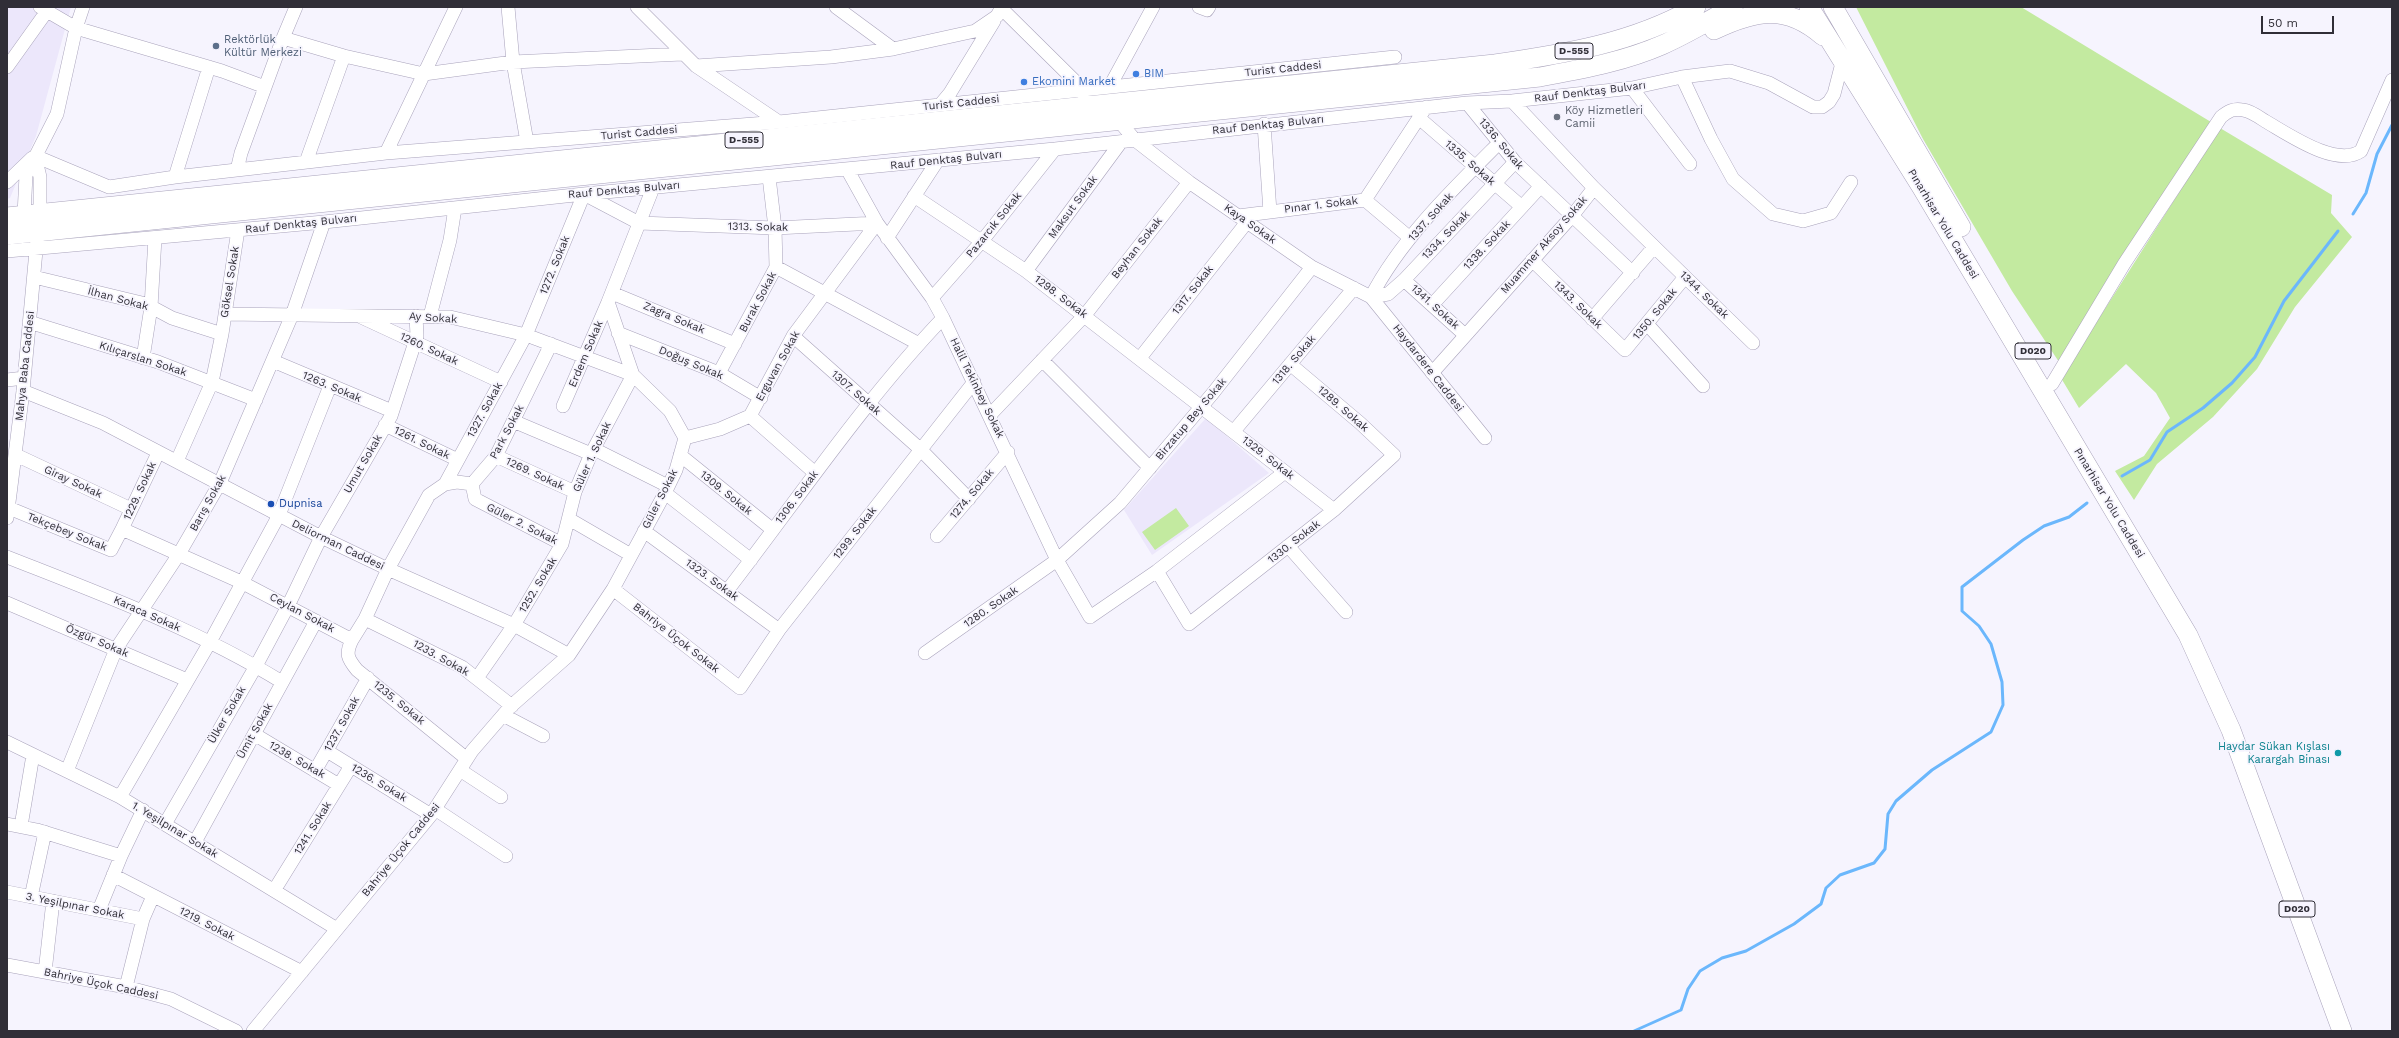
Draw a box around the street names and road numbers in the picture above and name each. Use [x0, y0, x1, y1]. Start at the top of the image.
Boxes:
road number: D-555 [1555, 43, 1593, 59]
street label: Turist Caddesi [1244, 58, 1322, 80]
street label: Rauf Denktaş Bulvarı [1533, 79, 1647, 105]
street label: Turist Caddesi [922, 92, 1000, 114]
street label: Rauf Denktaş Bulvarı [1211, 113, 1325, 137]
street label: 1336. Sokak [1476, 116, 1526, 172]
street label: Turist Caddesi [600, 123, 678, 143]
road number: D-555 [725, 132, 763, 148]
street label: 1335. Sokak [1442, 138, 1498, 188]
street label: Rauf Denktaş Bulvarı [889, 148, 1003, 172]
street label: Pınarhisar Yolu Caddesi [1905, 167, 1981, 281]
street label: Maksut Sokak [1046, 173, 1100, 241]
street label: Rauf Denktaş Bulvarı [567, 179, 681, 201]
street label: Pazarcık Sokak [963, 190, 1025, 260]
street label: 1337. Sokak [1406, 190, 1456, 244]
street label: Muammer Aksoy Sokak [1498, 193, 1590, 297]
street label: Pınar 1. Sokak [1283, 194, 1359, 216]
street label: Kaya Sokak [1221, 201, 1279, 247]
street label: 1334. Sokak [1419, 208, 1473, 262]
street label: Rauf Denktaş Bulvarı [244, 212, 358, 236]
street label: Beyhan Sokak [1109, 214, 1165, 282]
street label: 1338. Sokak [1461, 218, 1513, 272]
street label: 1313. Sokak [728, 220, 788, 234]
street label: 1272. Sokak [537, 234, 573, 296]
street label: Göksel Sokak [218, 245, 242, 319]
street label: 1317. Sokak [1170, 263, 1216, 317]
street label: 1344. Sokak [1677, 268, 1731, 322]
street label: Burak Sokak [737, 269, 779, 335]
street label: 1298. Sokak [1032, 273, 1090, 321]
street label: 1343. Sokak [1551, 278, 1605, 332]
street label: 1341. Sokak [1408, 282, 1462, 332]
street label: İlhan Sokak [86, 285, 150, 313]
street label: 1350. Sokak [1630, 286, 1680, 342]
street label: Zagra Sokak [641, 299, 707, 337]
street label: Mahya Baba Caddesi [13, 310, 37, 422]
street label: Ay Sokak [408, 310, 458, 326]
street label: Erdem Sokak [566, 319, 606, 389]
street label: Haydardere Caddesi [1390, 322, 1466, 414]
street label: Erguvan Sokak [753, 328, 803, 404]
street label: 1260. Sokak [398, 330, 460, 368]
street label: 1318. Sokak [1269, 333, 1319, 387]
street label: Halil Tekinbey Sokak [947, 336, 1007, 440]
street label: Kılıçarslan Sokak [98, 339, 188, 379]
street label: Doğuş Sokak [657, 343, 725, 383]
road number: D020 [2015, 343, 2051, 359]
street label: 1307. Sokak [829, 368, 883, 418]
street label: 1263. Sokak [301, 369, 363, 405]
street label: Birzatup Bey Sokak [1153, 375, 1229, 463]
street label: 1327. Sokak [464, 380, 506, 440]
street label: 1289. Sokak [1315, 383, 1371, 435]
street label: Park Sokak [487, 403, 527, 461]
street label: Güler 1. Sokak [570, 420, 614, 494]
street label: 1261. Sokak [392, 424, 452, 462]
street label: Umut Sokak [341, 432, 385, 496]
street label: 1329. Sokak [1239, 434, 1297, 482]
street label: Pınarhisar Yolu Caddesi [2071, 446, 2147, 560]
street label: 1269. Sokak [504, 455, 566, 493]
street label: 1229. Sokak [121, 460, 159, 522]
street label: Giray Sokak [42, 463, 104, 501]
street label: 1274. Sokak [947, 466, 997, 522]
street label: Güler Sokak [639, 467, 681, 531]
street label: 1309. Sokak [697, 468, 755, 518]
street label: 1306. Sokak [773, 468, 821, 526]
street label: Barış Sokak [187, 472, 229, 534]
street label: Güler 2. Sokak [484, 500, 560, 548]
street label: 1299. Sokak [830, 504, 880, 562]
street label: Tekçebey Sokak [25, 510, 109, 554]
street label: Deliorman Caddesi [289, 517, 387, 573]
street label: 1330. Sokak [1265, 518, 1323, 566]
street label: 1252. Sokak [516, 555, 560, 615]
street label: 1323. Sokak [683, 556, 741, 604]
street label: 1280. Sokak [961, 584, 1021, 630]
street label: Ceylan Sokak [267, 590, 337, 636]
street label: Karaca Sokak [111, 593, 183, 635]
street label: Bahriye Üçok Sokak [630, 600, 722, 676]
street label: Özgür Sokak [64, 622, 130, 660]
street label: 1233. Sokak [410, 637, 472, 679]
street label: 1235. Sokak [371, 678, 427, 728]
street label: Ülker Sokak [205, 684, 249, 746]
street label: 1237. Sokak [322, 694, 362, 754]
street label: Ümit Sokak [234, 701, 276, 761]
street label: 1238. Sokak [267, 739, 327, 781]
street label: 1236. Sokak [349, 761, 409, 805]
street label: 1. Yeşilpınar Sokak [129, 799, 221, 861]
street label: 1241. Sokak [291, 799, 335, 857]
street label: Bahriye Üçok Caddesi [359, 801, 443, 899]
street label: 3. Yeşilpınar Sokak [24, 890, 126, 922]
road number: D020 [2279, 901, 2315, 917]
street label: 1219. Sokak [177, 904, 237, 944]
street label: Bahriye Üçok Caddesi [43, 965, 159, 1003]

